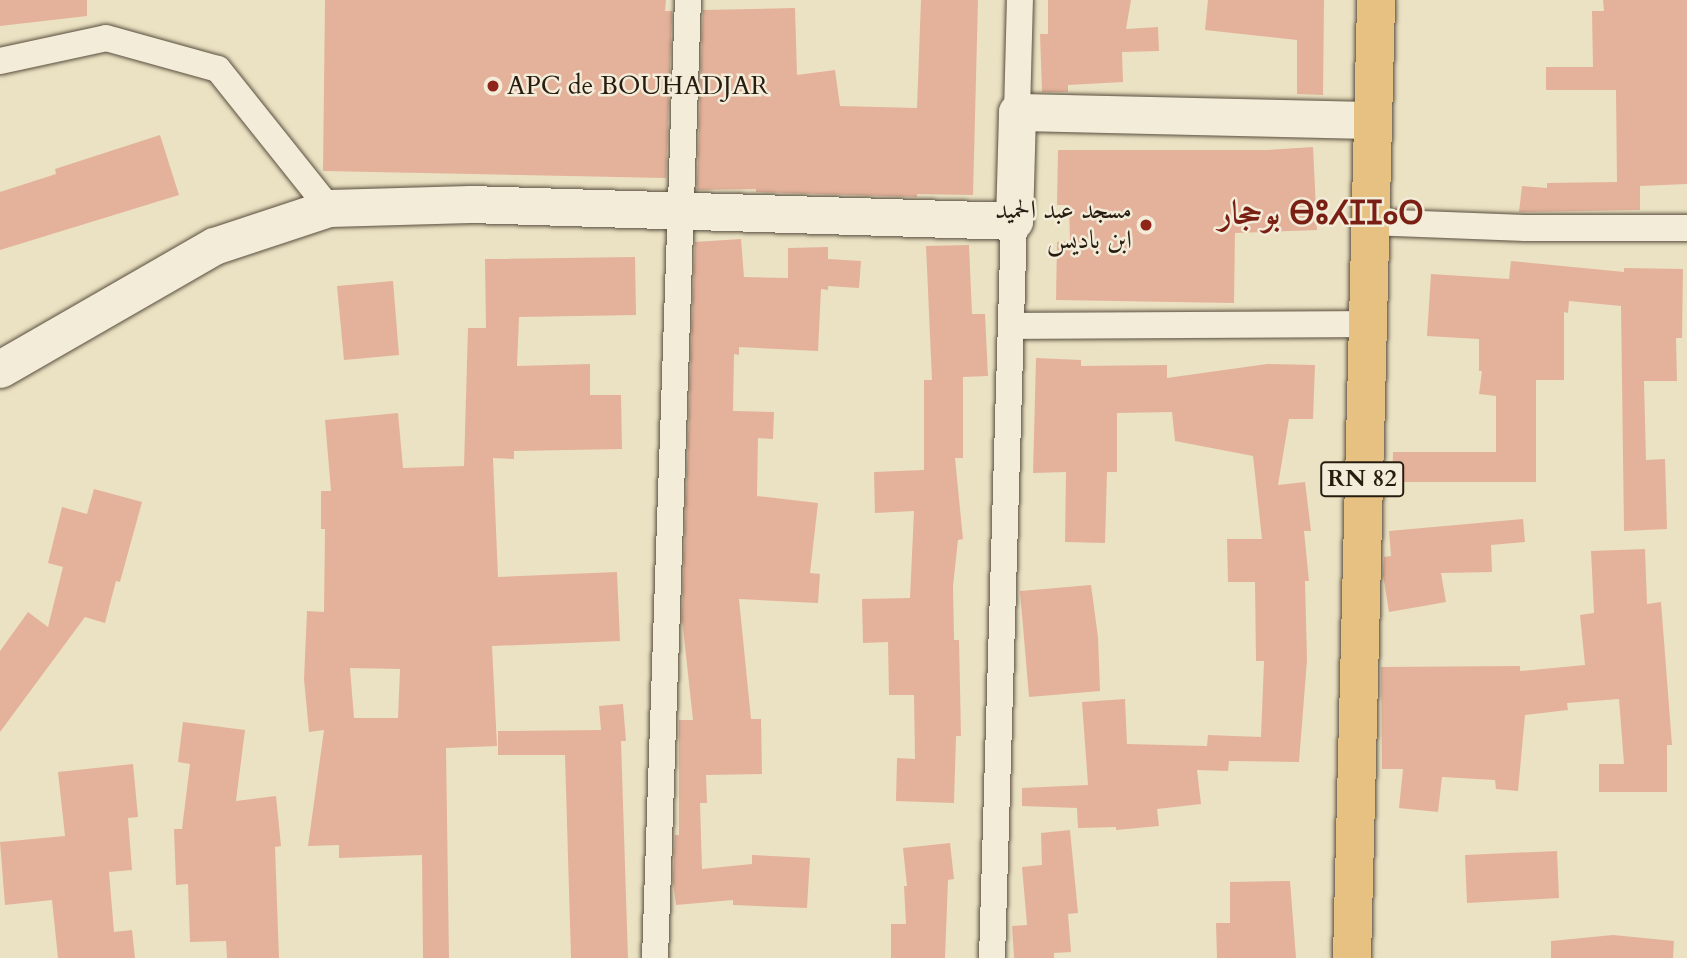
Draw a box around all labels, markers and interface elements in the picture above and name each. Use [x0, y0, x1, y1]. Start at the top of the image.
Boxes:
place label: APC de BOUHADJAR [507, 70, 768, 102]
marker: APC de BOUHADJAR [485, 78, 501, 94]
place label: مسجد عبد الحميد ابن باديس [995, 194, 1132, 256]
district label: بوحجار ⴱⵓⵃⵊⵊⴰⵔ [1218, 194, 1424, 234]
marker: مسجد عبد الحميد ابن باديس [1138, 217, 1154, 233]
road number: RN 82 [1320, 458, 1404, 500]

